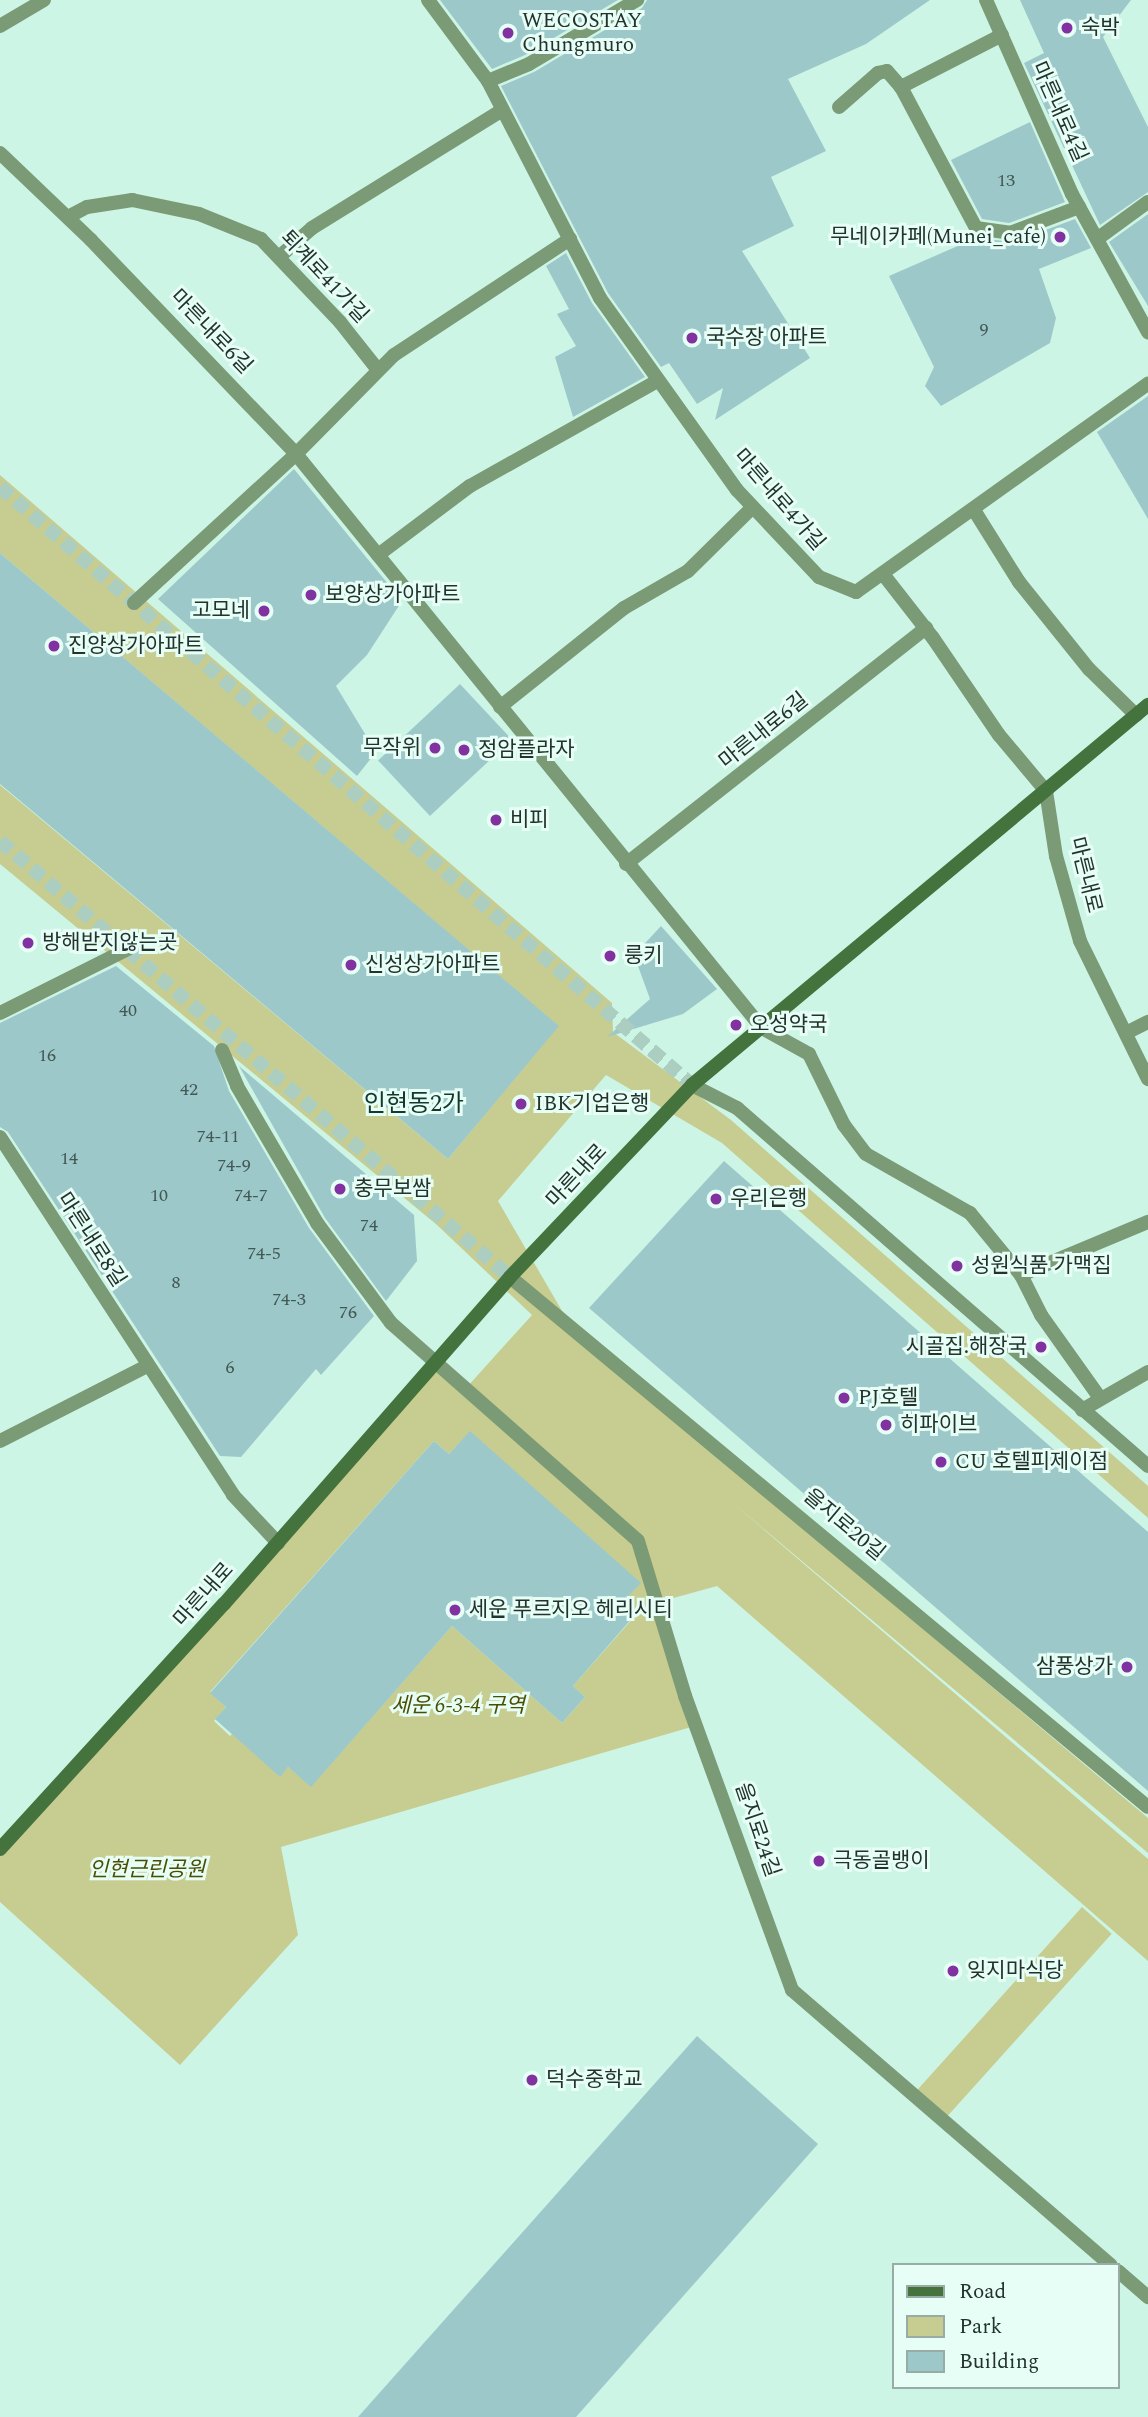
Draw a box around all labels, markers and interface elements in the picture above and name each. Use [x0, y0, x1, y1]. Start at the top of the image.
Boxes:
place label: WECOSTAY Chungmuro [522, 8, 642, 58]
place label: 숙박 [1081, 15, 1120, 41]
marker: 숙박 [1059, 20, 1075, 36]
marker: WECOSTAY Chungmuro [500, 25, 516, 41]
street label: 마른내로4길 [1026, 58, 1092, 166]
house number: 13 [997, 170, 1015, 192]
place label: 무네이카페(Munei_cafe) [830, 224, 1046, 250]
street label: 퇴계로41가길 [275, 225, 373, 329]
marker: 무네이카페(Munei_cafe) [1052, 229, 1068, 245]
street label: 마른내로6길 [165, 285, 257, 379]
house number: 9 [980, 319, 988, 341]
place label: 국수장 아파트 [706, 325, 827, 351]
marker: 국수장 아파트 [684, 330, 700, 346]
street label: 마른내로4가길 [728, 444, 830, 556]
place label: 보양상가아파트 [325, 582, 460, 608]
marker: 보양상가아파트 [303, 587, 319, 603]
place label: 고모네 [192, 598, 250, 624]
marker: 고모네 [256, 603, 272, 619]
place label: 진양상가아파트 [68, 633, 203, 659]
marker: 진양상가아파트 [46, 638, 62, 654]
street label: 마른내로6길 [714, 688, 814, 774]
place label: 무작위 [363, 735, 421, 761]
place label: 정암플라자 [478, 737, 575, 763]
marker: 무작위 [427, 740, 443, 756]
marker: 정암플라자 [456, 742, 472, 758]
place label: 비피 [510, 807, 549, 833]
marker: 비피 [488, 812, 504, 828]
street label: 마른내로 [1063, 834, 1107, 916]
place label: 방해받지않는곳 [42, 930, 177, 956]
marker: 방해받지않는곳 [20, 935, 36, 951]
place label: 룽키 [624, 943, 663, 969]
marker: 룽키 [602, 948, 618, 964]
place label: 신성상가아파트 [365, 952, 500, 978]
marker: 신성상가아파트 [343, 957, 359, 973]
house number: 40 [119, 1000, 137, 1022]
place label: 오성약국 [750, 1012, 827, 1038]
marker: 오성약국 [728, 1017, 744, 1033]
house number: 16 [38, 1045, 56, 1067]
house number: 42 [180, 1079, 198, 1101]
district label: 인현동2가 [364, 1091, 464, 1119]
place label: IBK기업은행 [535, 1091, 649, 1117]
marker: IBK기업은행 [513, 1096, 529, 1112]
house number: 74-11 [197, 1126, 239, 1148]
street label: 마른내로 [541, 1139, 613, 1213]
house number: 14 [60, 1148, 78, 1170]
house number: 74-9 [217, 1155, 251, 1177]
place label: 충무보쌈 [354, 1176, 431, 1202]
marker: 충무보쌈 [332, 1181, 348, 1197]
house number: 10 [150, 1185, 168, 1207]
house number: 74-7 [234, 1185, 268, 1207]
place label: 우리은행 [730, 1186, 807, 1212]
street label: 마른내로8길 [51, 1188, 131, 1292]
marker: 우리은행 [708, 1191, 724, 1207]
house number: 74 [360, 1215, 378, 1237]
house number: 74-5 [247, 1243, 281, 1265]
place label: 성원식품 가맥집 [971, 1253, 1111, 1279]
marker: 성원식품 가맥집 [949, 1258, 965, 1274]
house number: 8 [172, 1272, 180, 1294]
house number: 74-3 [272, 1289, 306, 1311]
house number: 76 [339, 1302, 357, 1324]
place label: 시골집.해장국 [906, 1334, 1027, 1360]
marker: 시골집.해장국 [1033, 1339, 1049, 1355]
house number: 6 [226, 1357, 234, 1379]
place label: PJ호텔 [858, 1385, 918, 1411]
marker: PJ호텔 [836, 1390, 852, 1406]
place label: 히파이브 [900, 1412, 977, 1438]
marker: 히파이브 [878, 1417, 894, 1433]
place label: CU 호텔피제이점 [955, 1449, 1108, 1475]
marker: CU 호텔피제이점 [933, 1454, 949, 1470]
street label: 을지로20길 [798, 1484, 890, 1566]
street label: 마른내로 [169, 1558, 239, 1632]
place label: 세운 푸르지오 헤리시티 [469, 1597, 673, 1623]
marker: 세운 푸르지오 헤리시티 [447, 1602, 463, 1618]
place label: 삼풍상가 [1036, 1654, 1113, 1680]
marker: 삼풍상가 [1119, 1659, 1135, 1675]
park label: 세운 6-3-4 구역 [391, 1693, 525, 1719]
street label: 을지로24길 [729, 1779, 785, 1881]
place label: 극동골뱅이 [833, 1848, 930, 1874]
marker: 극동골뱅이 [811, 1853, 827, 1869]
park label: 인현근린공원 [89, 1857, 205, 1883]
place label: 잊지마식당 [967, 1958, 1064, 1984]
marker: 잊지마식당 [945, 1963, 961, 1979]
place label: 덕수중학교 [546, 2067, 643, 2093]
marker: 덕수중학교 [524, 2072, 540, 2088]
legend [892, 2263, 1120, 2389]
text: Road [959, 2276, 1006, 2308]
text: Park [959, 2311, 1002, 2343]
text: Building [959, 2346, 1039, 2378]

